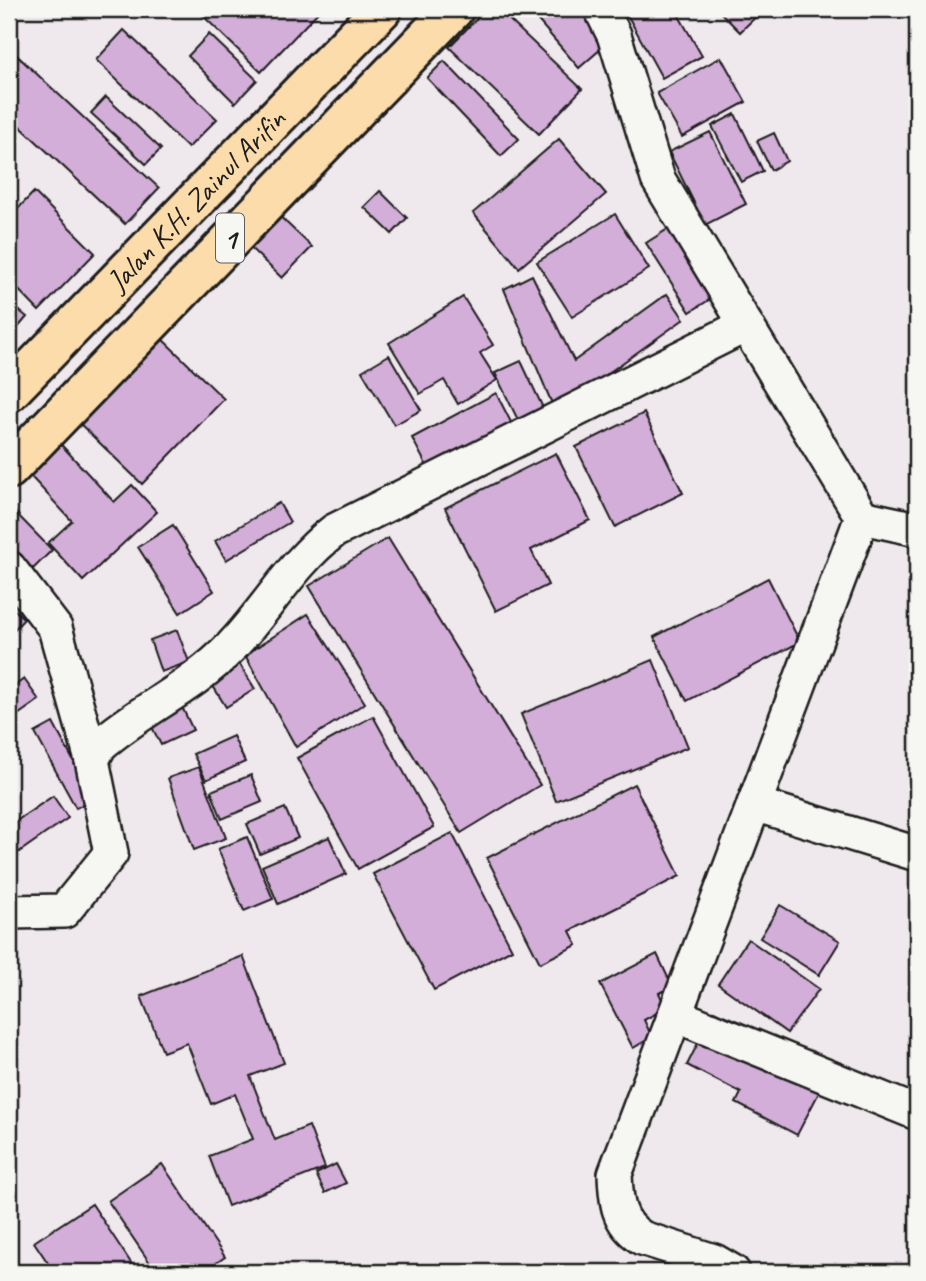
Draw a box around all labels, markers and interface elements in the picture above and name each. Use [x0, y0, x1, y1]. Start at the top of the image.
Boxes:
street label: Jalan K.H. Zainul Arifin [97, 100, 294, 301]
road number: 1 [216, 214, 244, 262]

